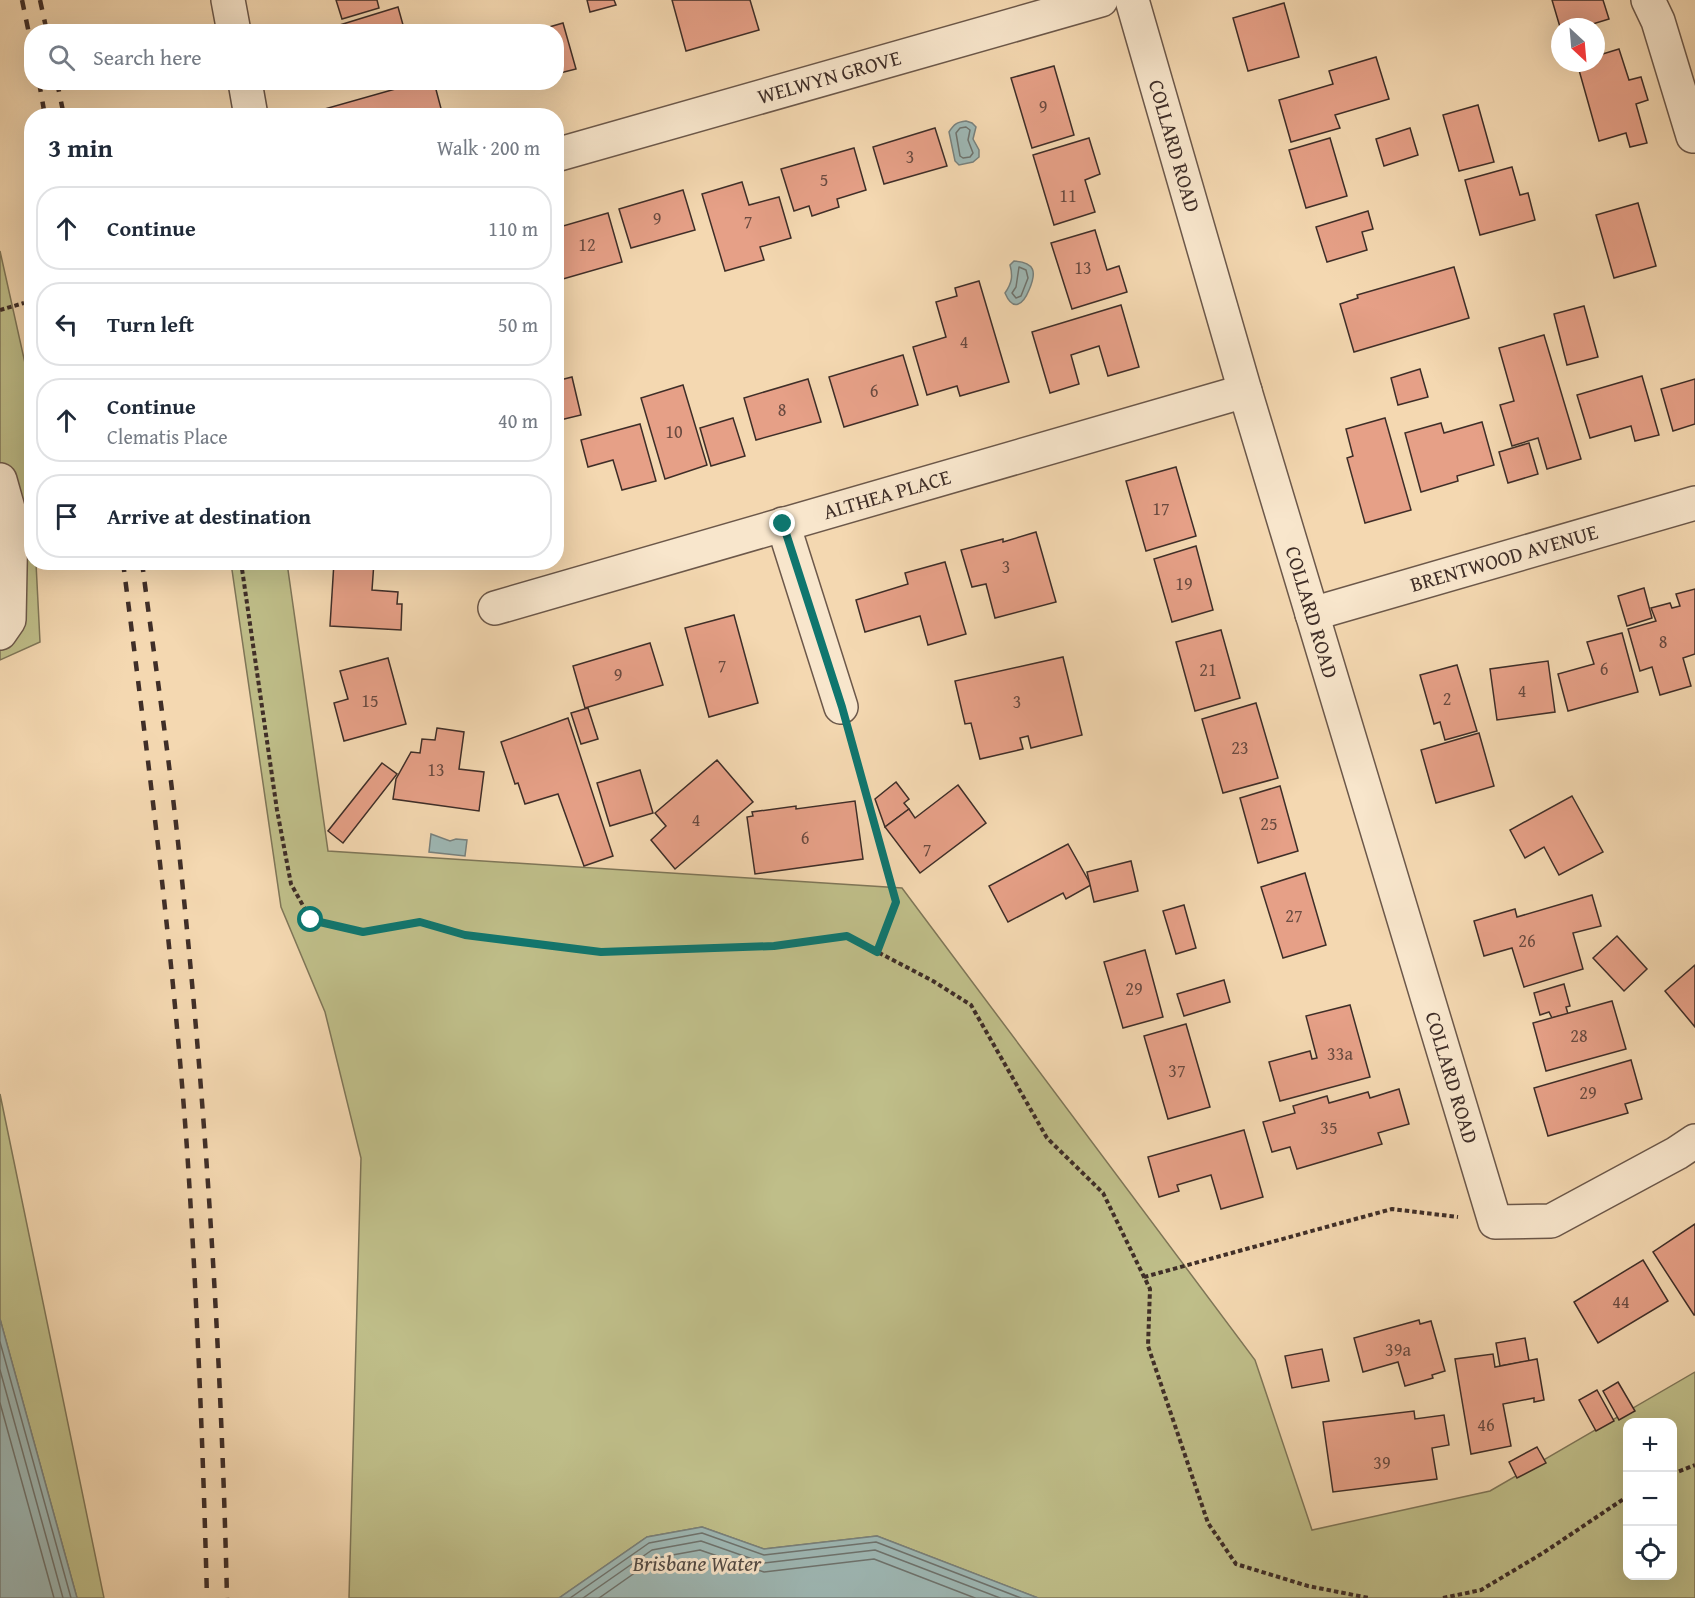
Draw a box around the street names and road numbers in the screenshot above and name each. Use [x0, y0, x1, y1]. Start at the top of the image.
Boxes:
street label: WELWYN GROVE [754, 42, 905, 112]
street label: COLLARD ROAD [1141, 76, 1209, 216]
street label: ALTHEA PLACE [819, 461, 955, 527]
street label: BRENTWOOD AVENUE [1406, 516, 1602, 600]
street label: COLLARD ROAD [1277, 542, 1347, 682]
street label: COLLARD ROAD [1418, 1008, 1487, 1147]

